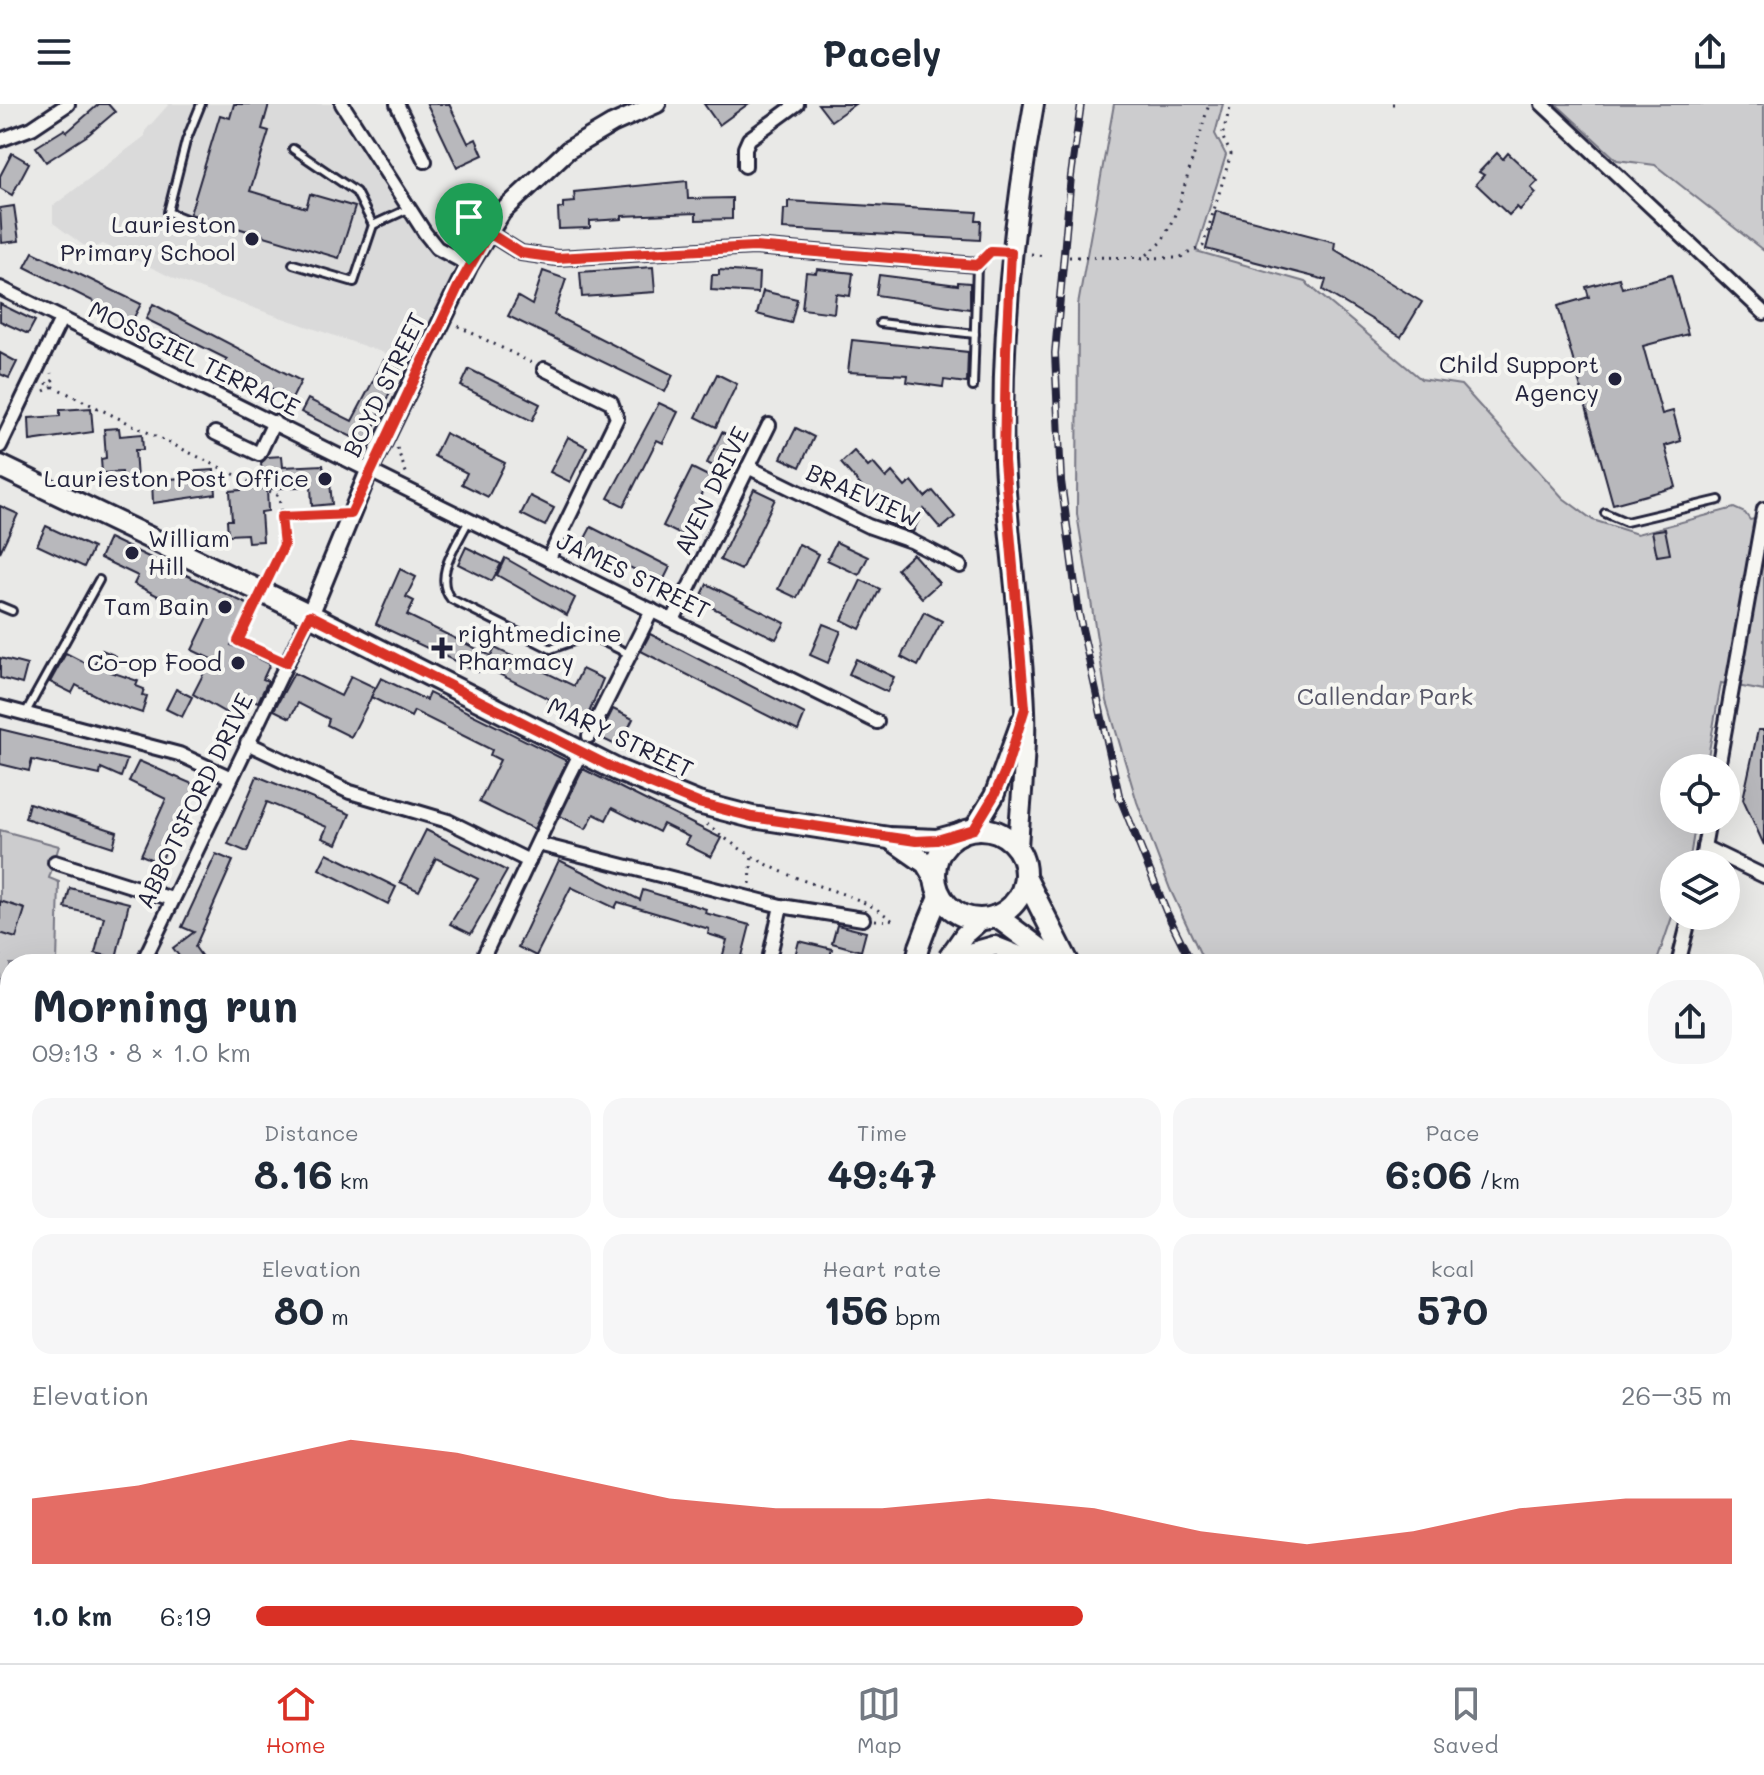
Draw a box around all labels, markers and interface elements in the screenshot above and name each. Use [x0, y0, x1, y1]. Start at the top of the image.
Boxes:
text: Pacely [823, 29, 941, 76]
icon: menu [32, 30, 76, 74]
icon: share [1688, 30, 1732, 74]
pin [435, 183, 503, 265]
icon: arrive [447, 195, 491, 239]
place label: Laurieston Primary School [60, 208, 236, 267]
marker: Laurieston Primary School [243, 230, 261, 248]
street label: MOSSGIEL TERRACE [84, 293, 305, 422]
street label: BOYD STREET [335, 307, 432, 462]
place label: Child Support Agency [1439, 348, 1599, 407]
marker: Child Support Agency [1606, 370, 1624, 388]
street label: AVEN DRIVE [666, 421, 755, 560]
street label: BRAEVIEW [802, 456, 925, 533]
place label: Laurieston Post Office [44, 462, 309, 493]
marker: Laurieston Post Office [316, 470, 334, 488]
place label: William Hill [148, 522, 230, 581]
street label: JAMES STREET [552, 524, 716, 625]
marker: William Hill [123, 544, 141, 562]
place label: Tam Bain [103, 590, 209, 621]
marker: Tam Bain [216, 598, 234, 616]
place label: rightmedicine Pharmacy [458, 617, 622, 676]
marker: rightmedicine Pharmacy [433, 639, 451, 657]
place label: Co-op Food [87, 646, 222, 677]
marker: Co-op Food [229, 654, 247, 672]
park label: Callendar Park [1297, 680, 1473, 711]
street label: ABBOTSFORD DRIVE [128, 688, 259, 913]
street label: MARY STREET [543, 689, 699, 784]
map controls [1660, 754, 1740, 930]
button: locate [1660, 754, 1740, 834]
button: layers [1660, 850, 1740, 930]
text: Morning run [32, 976, 298, 1033]
button: share [1648, 980, 1732, 1064]
text: 09:13 · 8 × 1.0 km [32, 1035, 251, 1069]
text: Distance [264, 1118, 359, 1147]
text: Time [857, 1118, 907, 1147]
text: Pace [1426, 1118, 1480, 1147]
text: 8.16 [254, 1147, 333, 1199]
text: 49:47 [827, 1147, 937, 1199]
text: 6:06 [1385, 1147, 1472, 1199]
text: km [333, 1166, 369, 1195]
text: /km [1472, 1166, 1520, 1195]
text: Elevation [262, 1254, 361, 1283]
text: Heart rate [823, 1254, 941, 1283]
text: kcal [1431, 1254, 1475, 1283]
text: 80 [274, 1283, 324, 1335]
text: 156 [823, 1283, 889, 1335]
text: 570 [1417, 1283, 1488, 1335]
text: m [324, 1302, 349, 1331]
text: bpm [889, 1302, 941, 1331]
text: Elevation [32, 1378, 149, 1412]
text: 26–35 m [1621, 1378, 1732, 1412]
text: 1.0 km [32, 1599, 112, 1633]
text: 6:19 [160, 1599, 211, 1633]
tab: Home [266, 1682, 326, 1759]
tab: Map [857, 1682, 902, 1759]
tab: Saved [1433, 1682, 1498, 1759]

